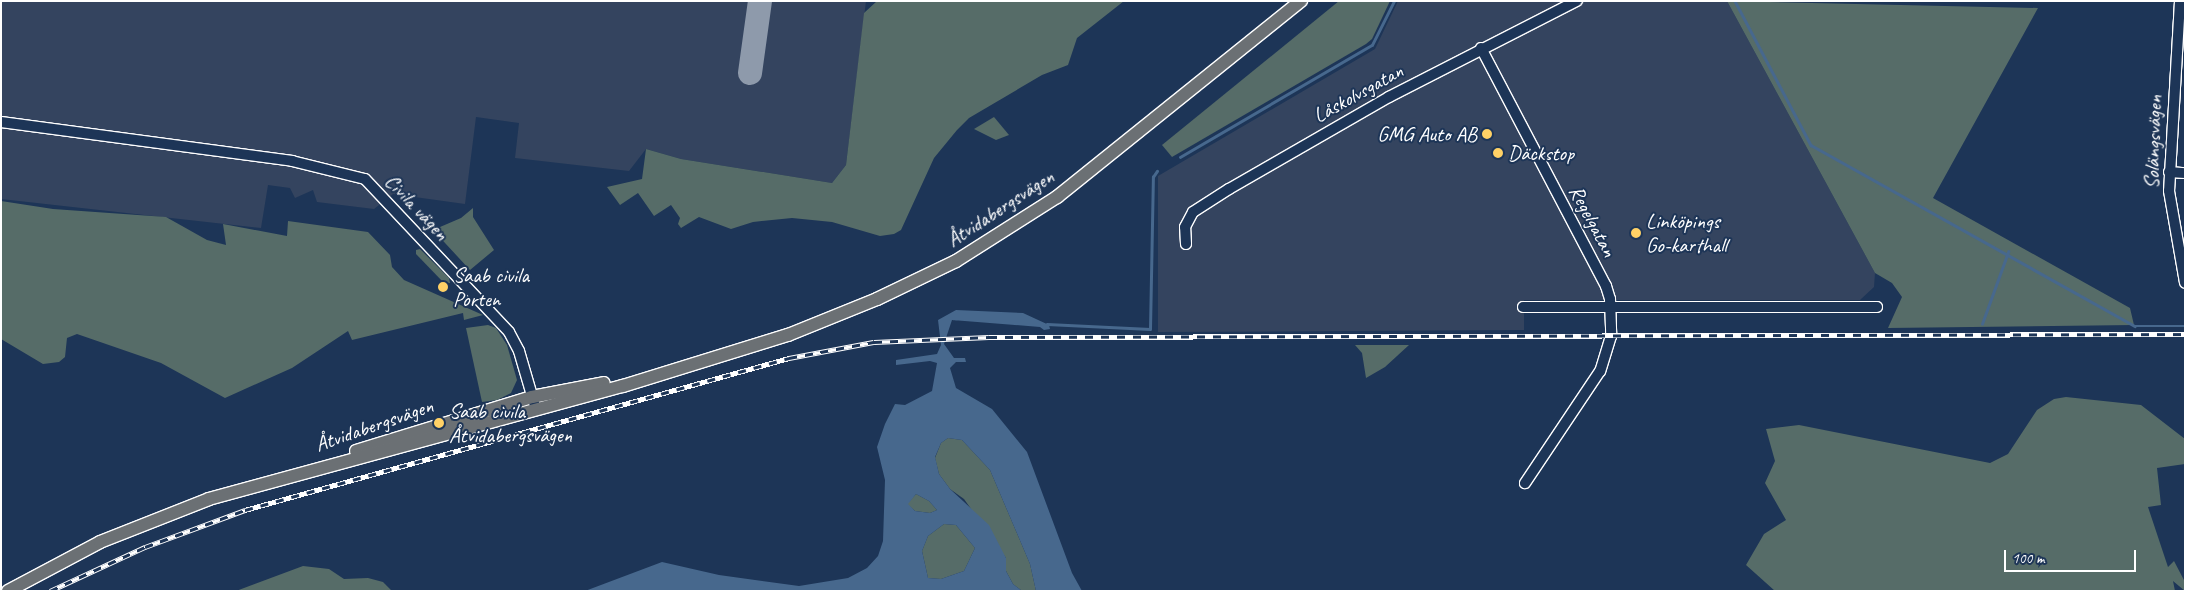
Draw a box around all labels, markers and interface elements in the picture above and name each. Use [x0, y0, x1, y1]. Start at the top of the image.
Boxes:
street label: Låskolvsgatan [1309, 58, 1407, 128]
street label: Solängsvägen [2139, 95, 2167, 189]
place label: GMG Auto AB [1377, 121, 1477, 147]
marker: GMG Auto AB [1481, 128, 1493, 140]
place label: Däckstop [1508, 140, 1574, 166]
marker: Däckstop [1492, 147, 1504, 159]
street label: Åtvidabergsvägen [942, 164, 1058, 252]
street label: Civila vägen [380, 168, 454, 246]
street label: Regelgatan [1564, 181, 1622, 261]
place label: Linköpings Go-karthall [1646, 208, 1727, 258]
marker: Linköpings Go-karthall [1630, 227, 1642, 239]
place label: Saab civila Porten [453, 262, 529, 312]
marker: Saab civila Porten [437, 281, 449, 293]
street label: Åtvidabergsvägen [312, 393, 436, 457]
place label: Saab civila Åtvidabergsvägen [449, 398, 572, 448]
marker: Saab civila Åtvidabergsvägen [433, 417, 445, 429]
scale bar [2006, 540, 2138, 572]
text: 100 m [2012, 549, 2044, 568]

